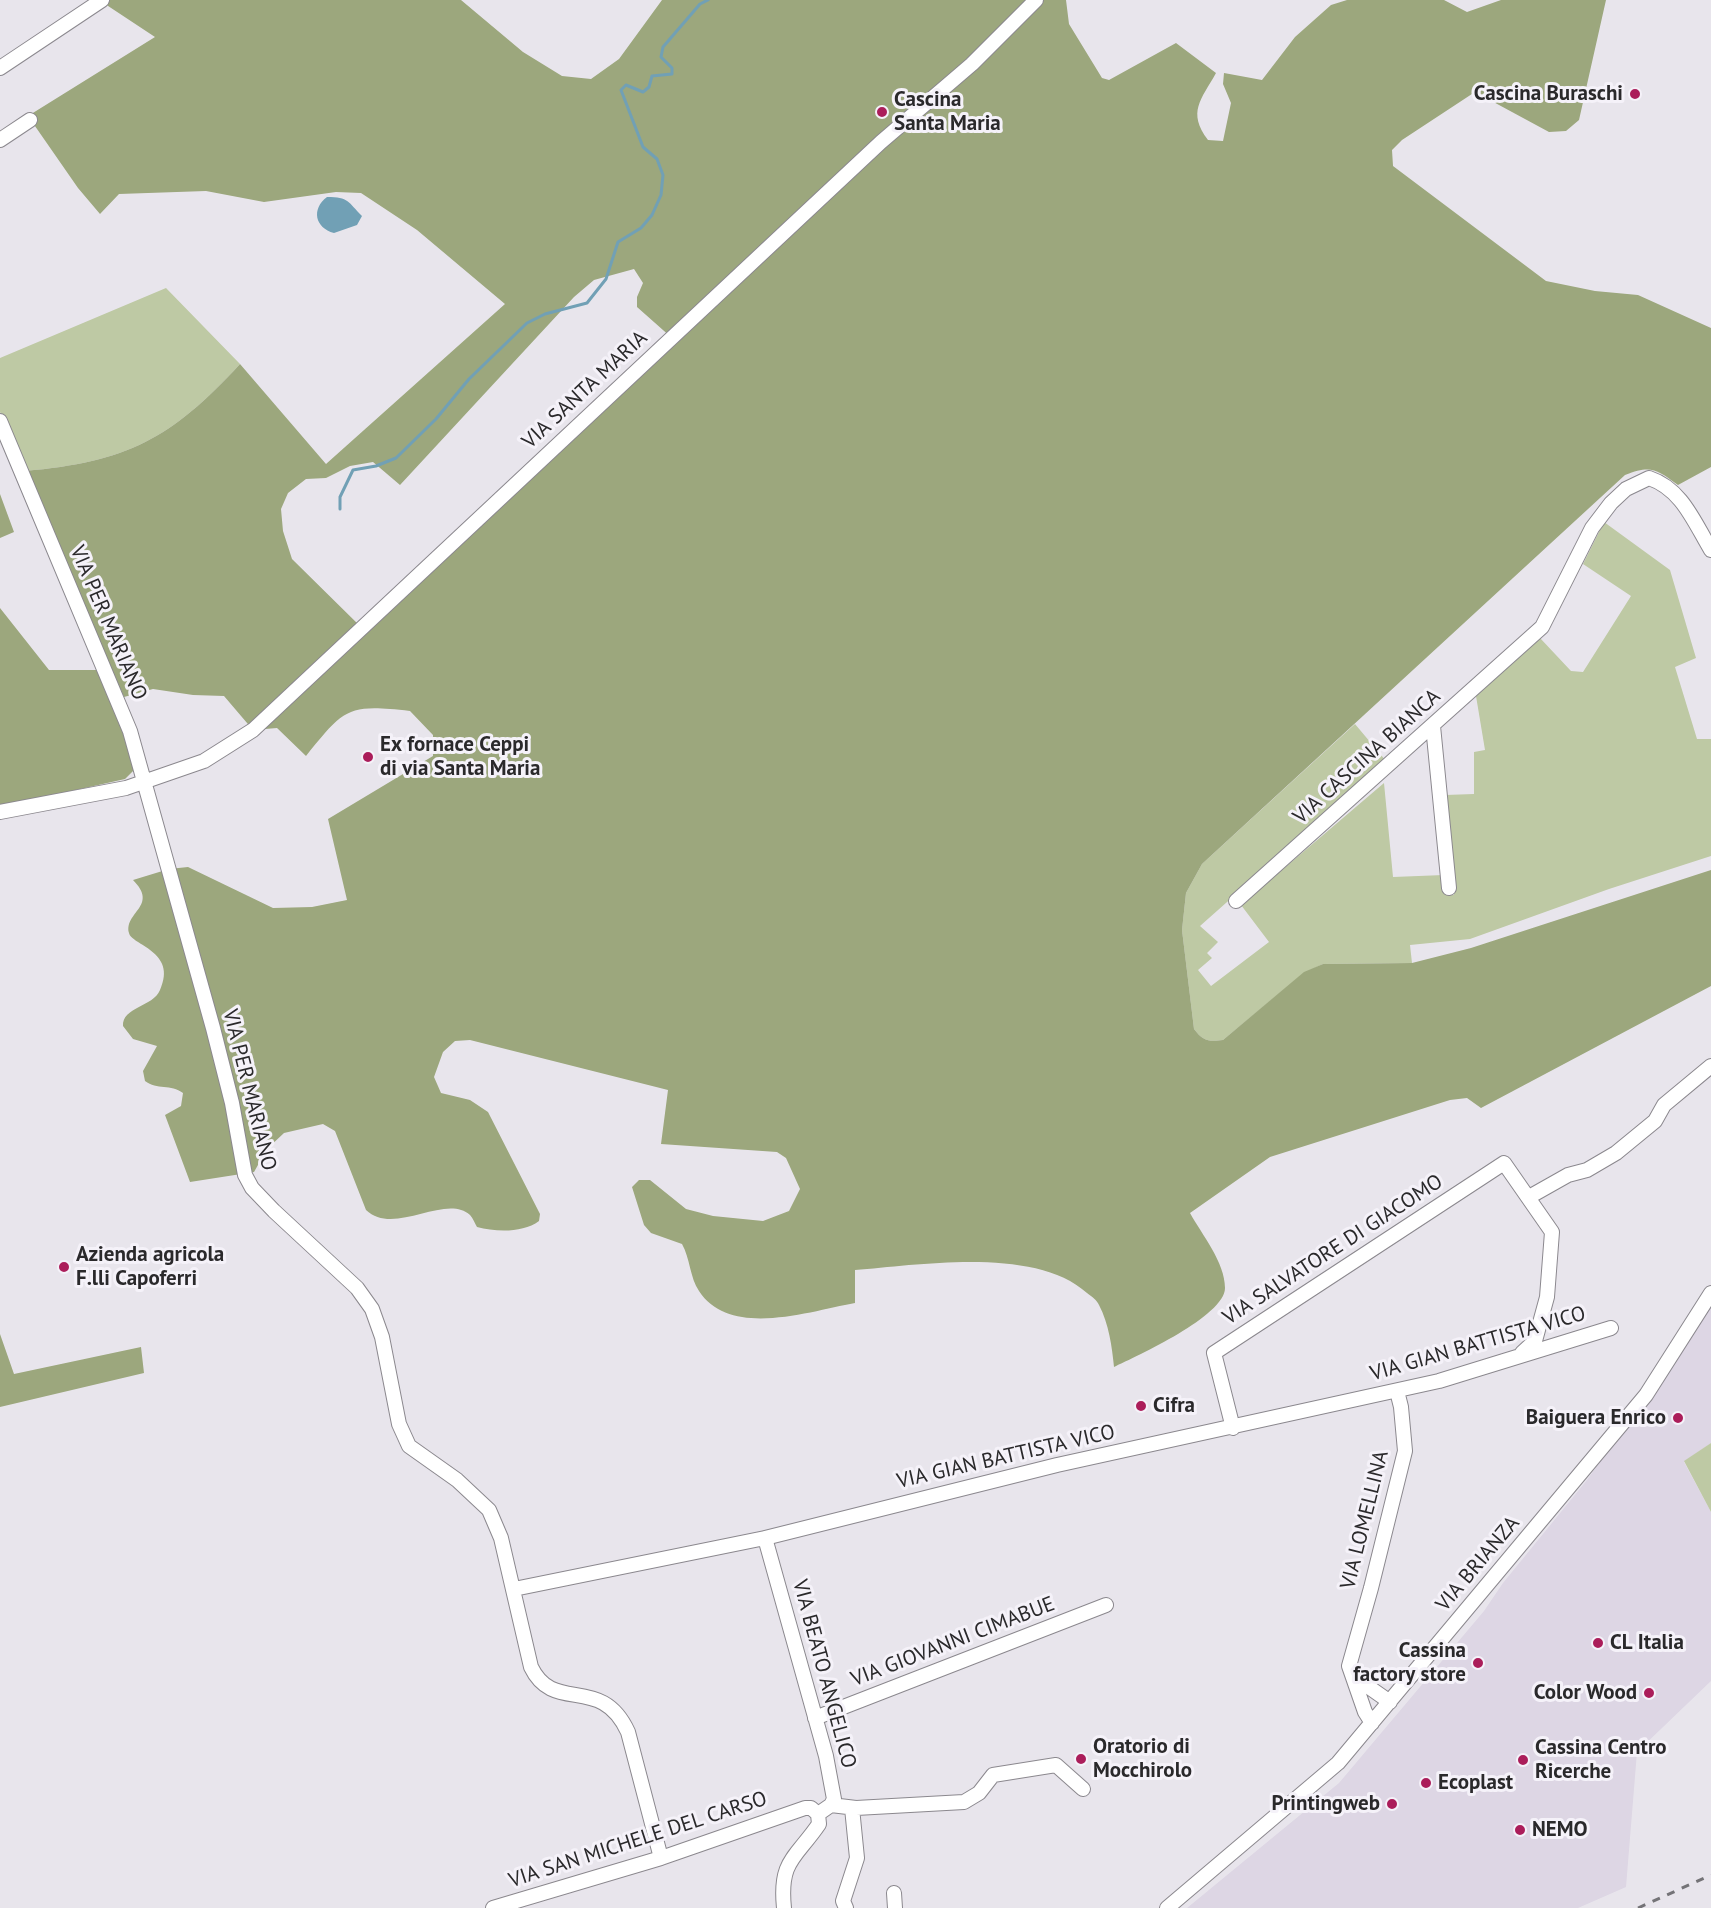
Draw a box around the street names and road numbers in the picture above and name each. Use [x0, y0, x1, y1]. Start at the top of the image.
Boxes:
street label: VIA SANTA MARIA [517, 326, 653, 454]
street label: VIA PER MARIANO [64, 542, 152, 704]
street label: VIA CASCINA BIANCA [1288, 684, 1446, 830]
street label: VIA PER MARIANO [217, 1007, 281, 1173]
street label: VIA SALVATORE DI GIACOMO [1218, 1169, 1448, 1331]
street label: VIA GIAN BATTISTA VICO [1367, 1301, 1589, 1387]
street label: VIA GIAN BATTISTA VICO [895, 1420, 1117, 1494]
street label: VIA LOMELLINA [1336, 1448, 1394, 1592]
street label: VIA BRIANZA [1431, 1511, 1525, 1617]
street label: VIA BEATO ANGELICO [787, 1577, 861, 1771]
street label: VIA GIOVANNI CIMABUE [848, 1592, 1058, 1692]
street label: VIA SAN MICHELE DEL CARSO [506, 1786, 770, 1894]

